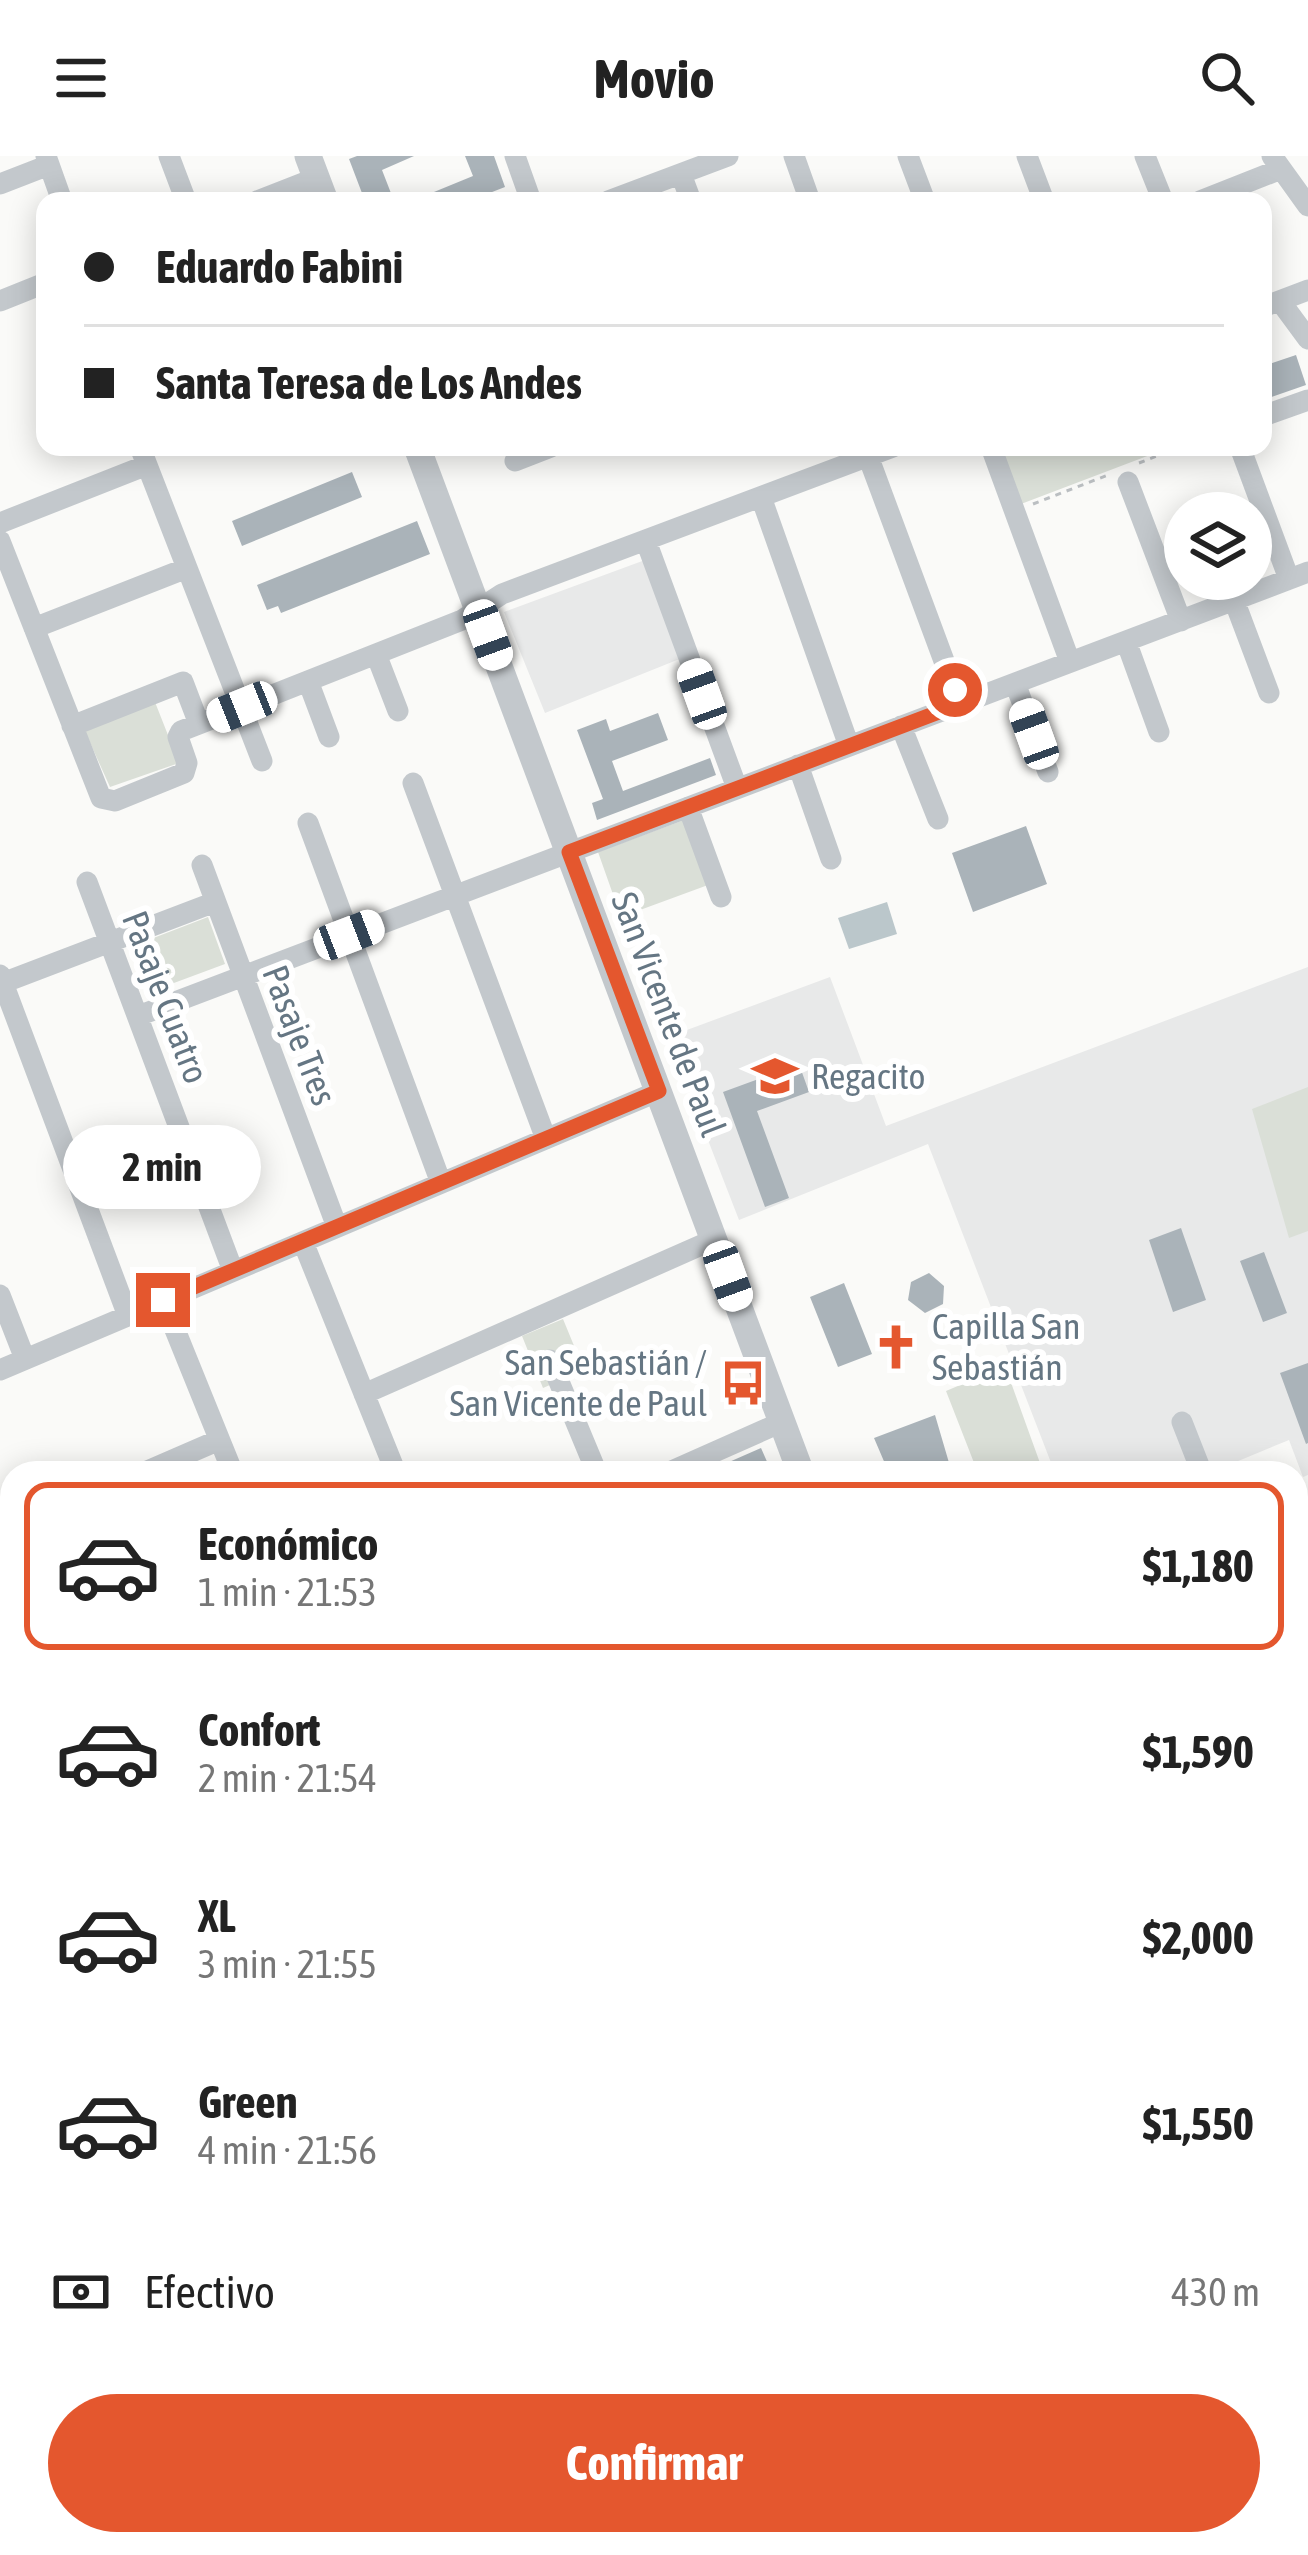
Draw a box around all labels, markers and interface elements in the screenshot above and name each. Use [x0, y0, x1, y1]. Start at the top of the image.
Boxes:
icon: menu [48, 45, 114, 111]
icon: search [1194, 45, 1260, 111]
text: Movio [593, 48, 715, 109]
text: Eduardo Fabini [156, 241, 403, 293]
text: Santa Teresa de Los Andes [156, 357, 582, 409]
map controls [1164, 492, 1272, 600]
button: layers [1164, 492, 1272, 600]
car [459, 595, 517, 675]
car [673, 654, 731, 734]
route start [928, 663, 982, 717]
car [202, 677, 282, 737]
car [1005, 694, 1063, 774]
street label: San Vicente de Paul [603, 886, 735, 1142]
street label: Pasaje Cuatro [114, 905, 218, 1089]
car [309, 905, 389, 965]
street label: Pasaje Tres [254, 959, 346, 1111]
school or university icon: Regacito [750, 1051, 800, 1101]
place label: Regacito [811, 1055, 925, 1097]
callout: 2 min [64, 1126, 262, 1210]
text: 2 min [122, 1145, 202, 1189]
car [699, 1236, 757, 1316]
route end [136, 1273, 190, 1327]
place label: Capilla San Sebastián [932, 1305, 1080, 1388]
church icon: Capilla San Sebastián [871, 1322, 921, 1372]
place label: San Sebastián / San Vicente de Paul [449, 1341, 707, 1424]
bus stop icon: San Sebastián / San Vicente de Paul [718, 1358, 768, 1408]
icon: car [54, 1512, 162, 1620]
text: Económico [198, 1518, 379, 1570]
text: $1,180 [1142, 1540, 1254, 1592]
text: 1 min · 21:53 [198, 1570, 377, 1614]
icon: car [54, 1698, 162, 1806]
text: Confort [198, 1704, 321, 1756]
text: $1,590 [1142, 1726, 1254, 1778]
text: 2 min · 21:54 [198, 1756, 377, 1800]
icon: car [54, 1884, 162, 1992]
text: XL [198, 1890, 236, 1942]
text: $2,000 [1142, 1912, 1254, 1964]
text: 3 min · 21:55 [198, 1942, 377, 1986]
icon: car [54, 2070, 162, 2178]
text: Green [198, 2076, 298, 2128]
text: $1,550 [1142, 2098, 1254, 2150]
text: 4 min · 21:56 [198, 2128, 377, 2172]
icon: cash [48, 2259, 114, 2325]
text: Efectivo [144, 2266, 275, 2318]
text: 430 m [1172, 2270, 1260, 2314]
button: Confirmar [48, 2394, 1260, 2532]

